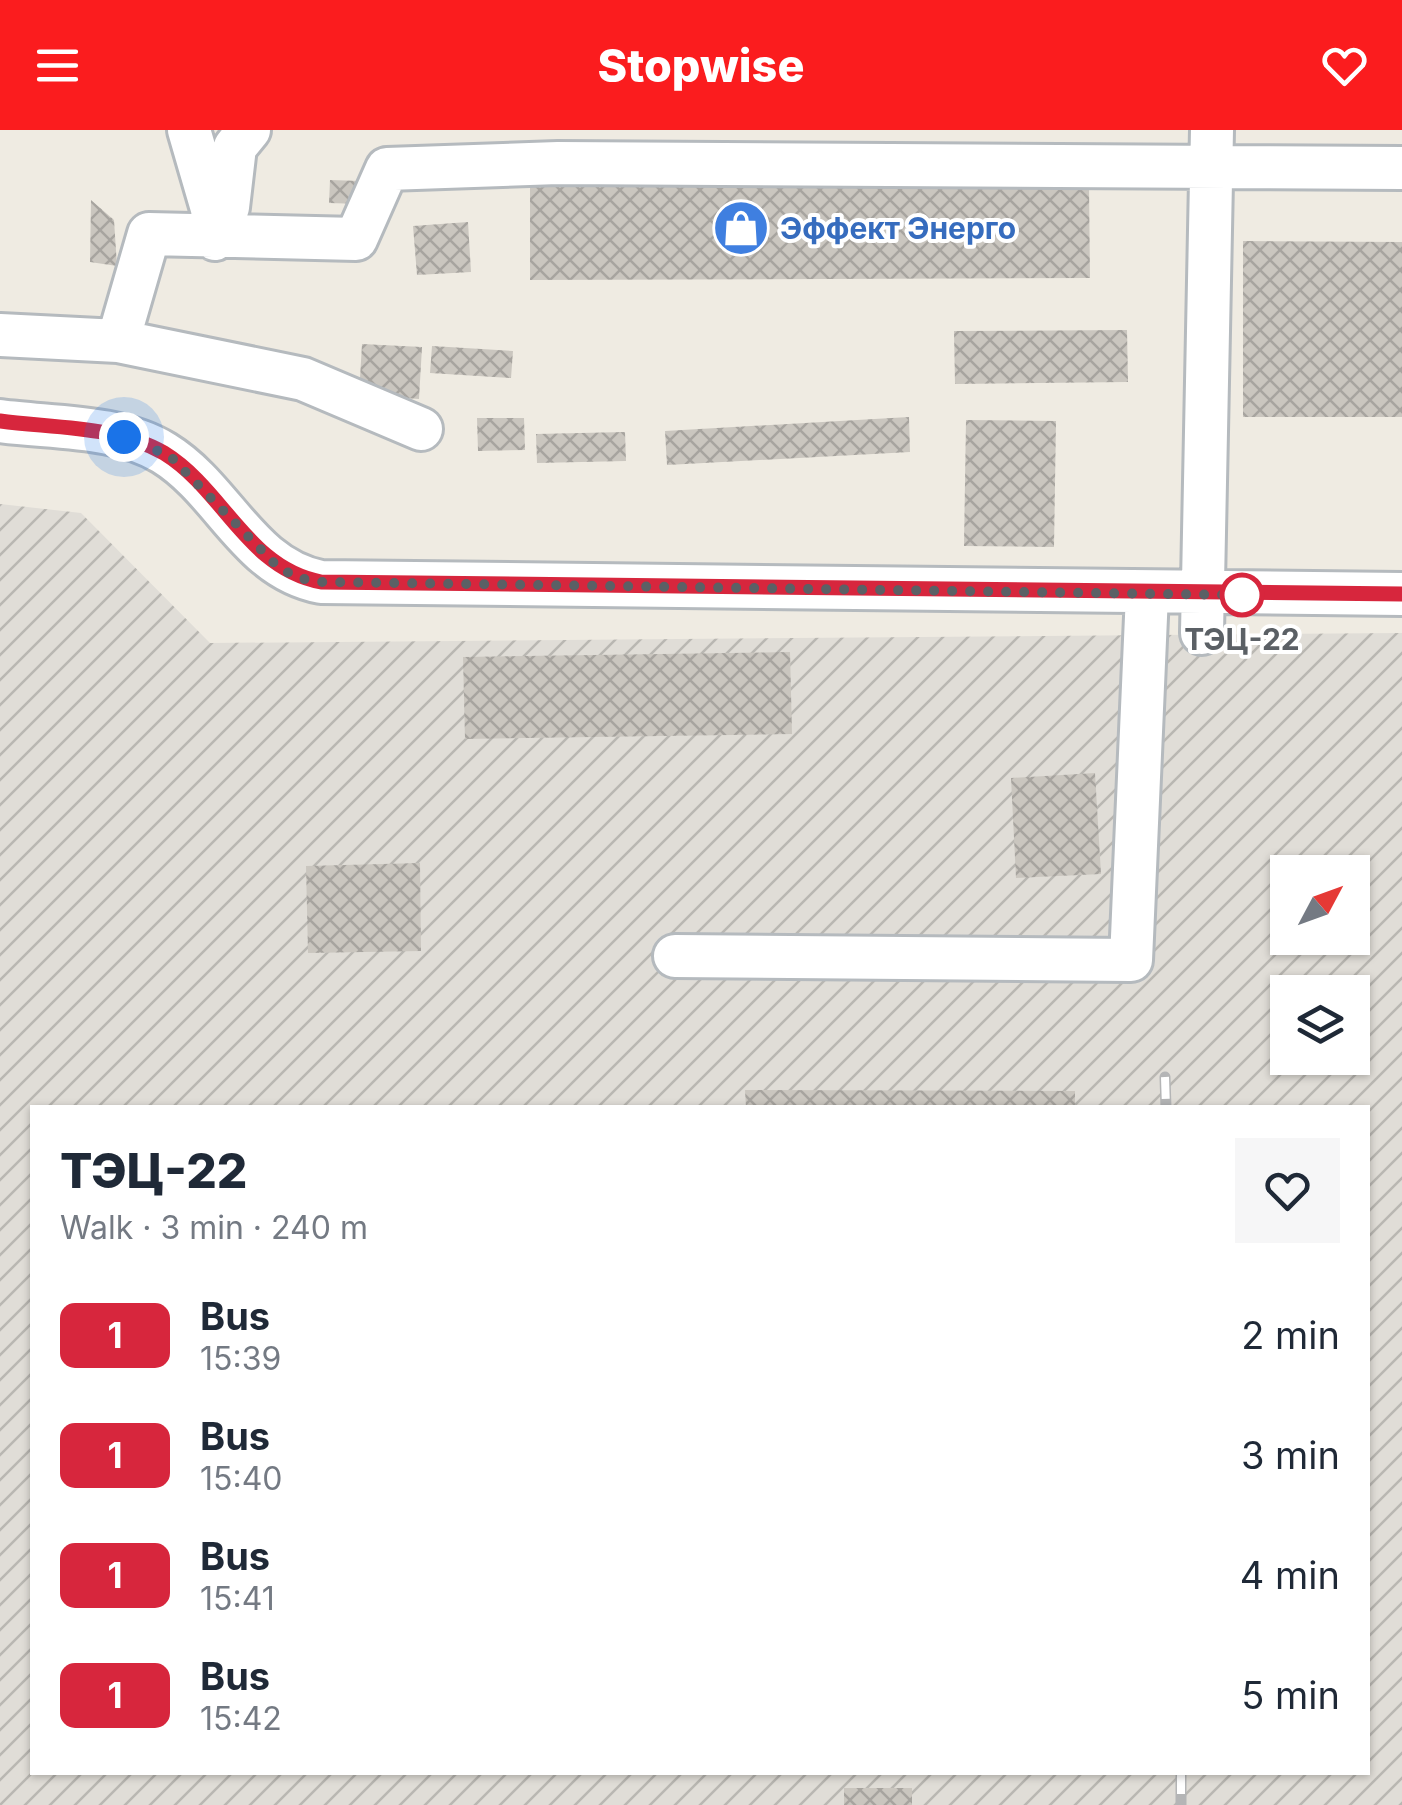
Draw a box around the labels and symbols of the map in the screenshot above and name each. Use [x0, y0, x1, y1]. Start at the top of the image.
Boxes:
shop icon: Эффект Энерго [711, 198, 771, 258]
place label: Эффект Энерго [780, 210, 1016, 246]
your location [99, 412, 149, 462]
marker: ТЭЦ-22 [1221, 574, 1263, 616]
place label: ТЭЦ-22 [1184, 621, 1300, 657]
north arrow [1270, 855, 1370, 955]

